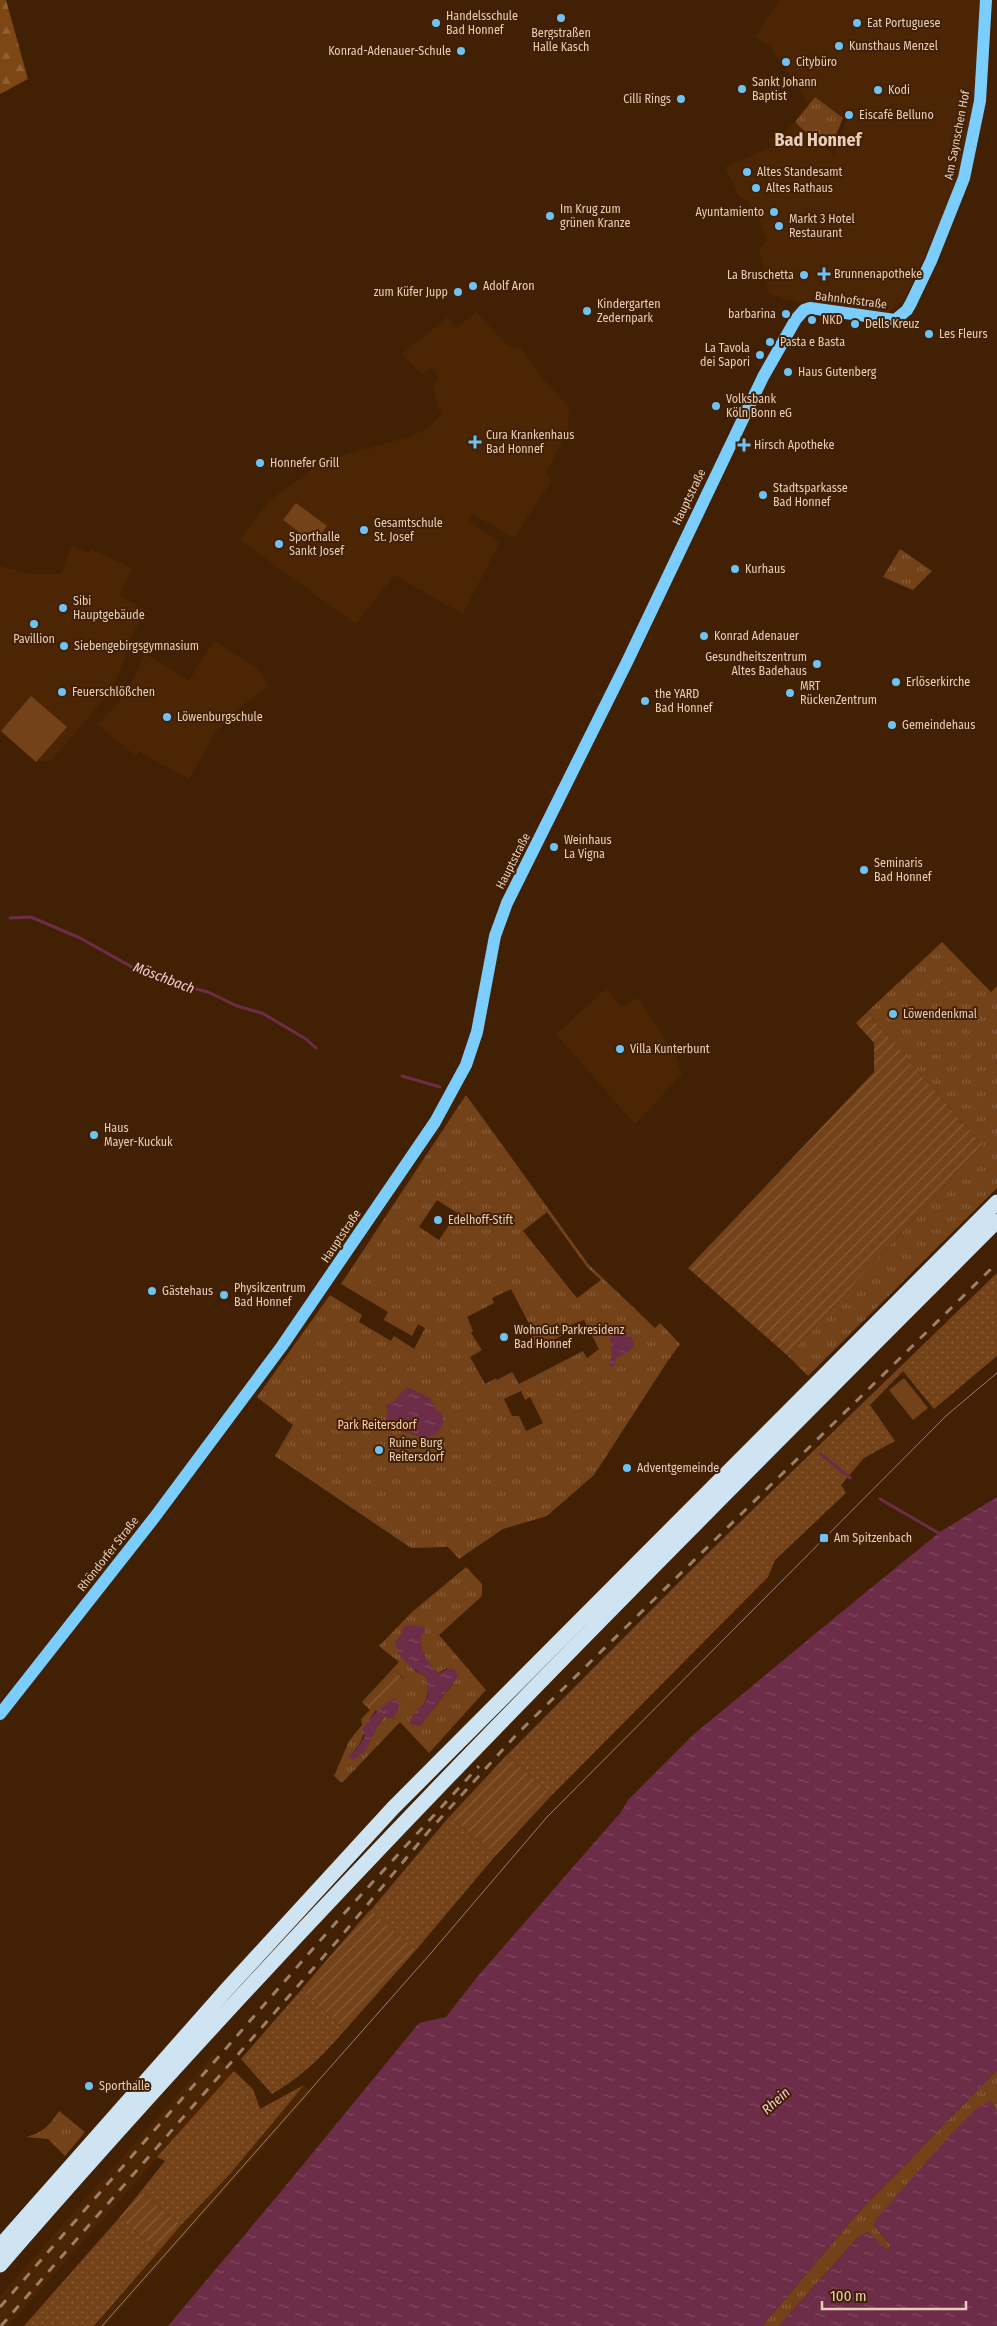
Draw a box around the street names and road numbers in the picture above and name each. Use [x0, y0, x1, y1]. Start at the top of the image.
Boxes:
street label: Am Saynschen Hof [941, 88, 973, 181]
street label: Bahnhofstraße [814, 289, 888, 311]
street label: Hauptstraße [669, 467, 709, 527]
street label: Hauptstraße [493, 831, 533, 891]
street label: Hauptstraße [318, 1207, 364, 1265]
street label: Rhöndorfer Straße [75, 1514, 142, 1594]

